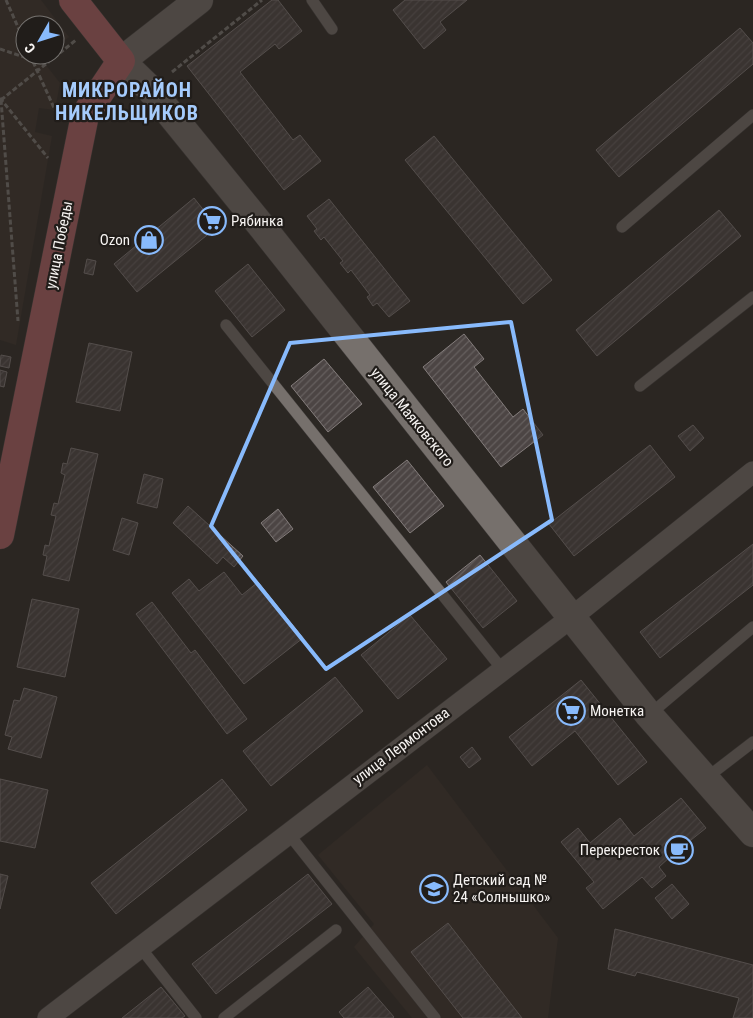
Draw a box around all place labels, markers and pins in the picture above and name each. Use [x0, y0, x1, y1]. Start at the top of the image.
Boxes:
supermarket icon: Рябинка [197, 206, 227, 236]
place label: Рябинка [231, 212, 283, 230]
shop icon: Ozon [134, 225, 164, 255]
place label: Ozon [100, 231, 130, 249]
supermarket icon: Монетка [556, 696, 586, 726]
place label: Монетка [590, 702, 644, 720]
cafe icon: Перекресток [664, 835, 694, 865]
place label: Перекресток [580, 841, 660, 859]
place label: Детский сад № 24 «Солнышко» [453, 871, 550, 906]
school or university icon: Детский сад № 24 «Солнышко» [419, 874, 449, 904]

